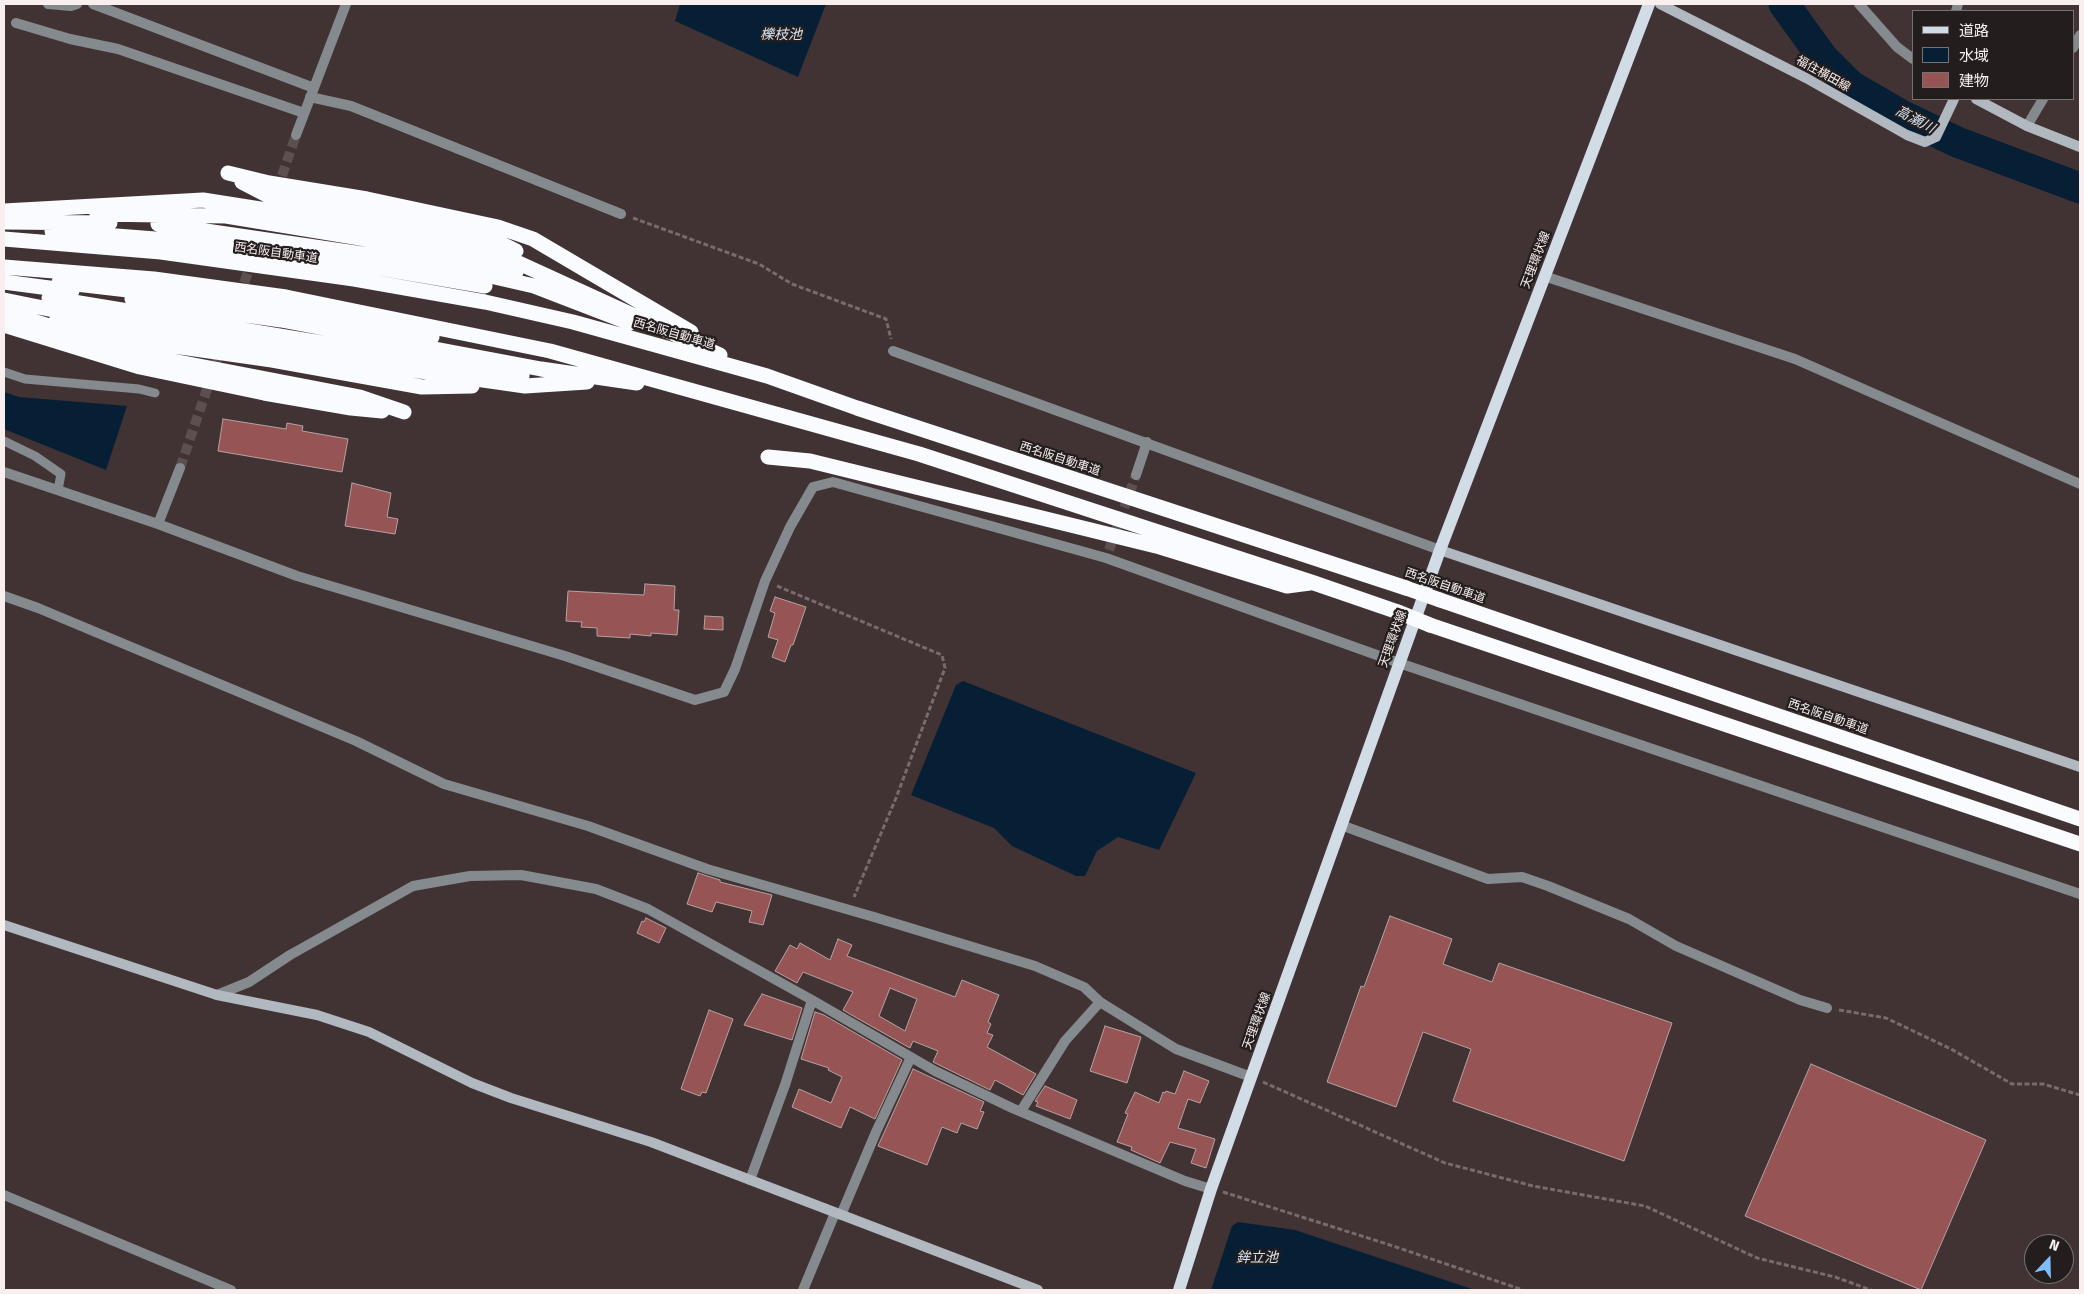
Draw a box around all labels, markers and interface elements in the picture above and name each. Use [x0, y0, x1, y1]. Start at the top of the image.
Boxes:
legend [1912, 10, 2074, 100]
text: 道路 [1959, 22, 1989, 40]
water label: 櫟枝池 [760, 27, 802, 43]
text: 水域 [1959, 47, 1989, 65]
street label: 福住横田線 [1793, 53, 1853, 95]
text: 建物 [1959, 72, 1989, 90]
water label: 高瀬川 [1893, 103, 1937, 137]
street label: 天理環状線 [1519, 229, 1553, 291]
street label: 西名阪自動車道 [233, 240, 319, 266]
street label: 西名阪自動車道 [632, 316, 716, 352]
street label: 西名阪自動車道 [1018, 439, 1102, 479]
street label: 西名阪自動車道 [1403, 566, 1487, 606]
street label: 天理環状線 [1376, 608, 1410, 670]
street label: 西名阪自動車道 [1786, 697, 1870, 737]
street label: 天理環状線 [1240, 990, 1274, 1052]
north arrow [2024, 1234, 2074, 1284]
text: N [2047, 1236, 2062, 1255]
water label: 鉾立池 [1236, 1250, 1278, 1266]

